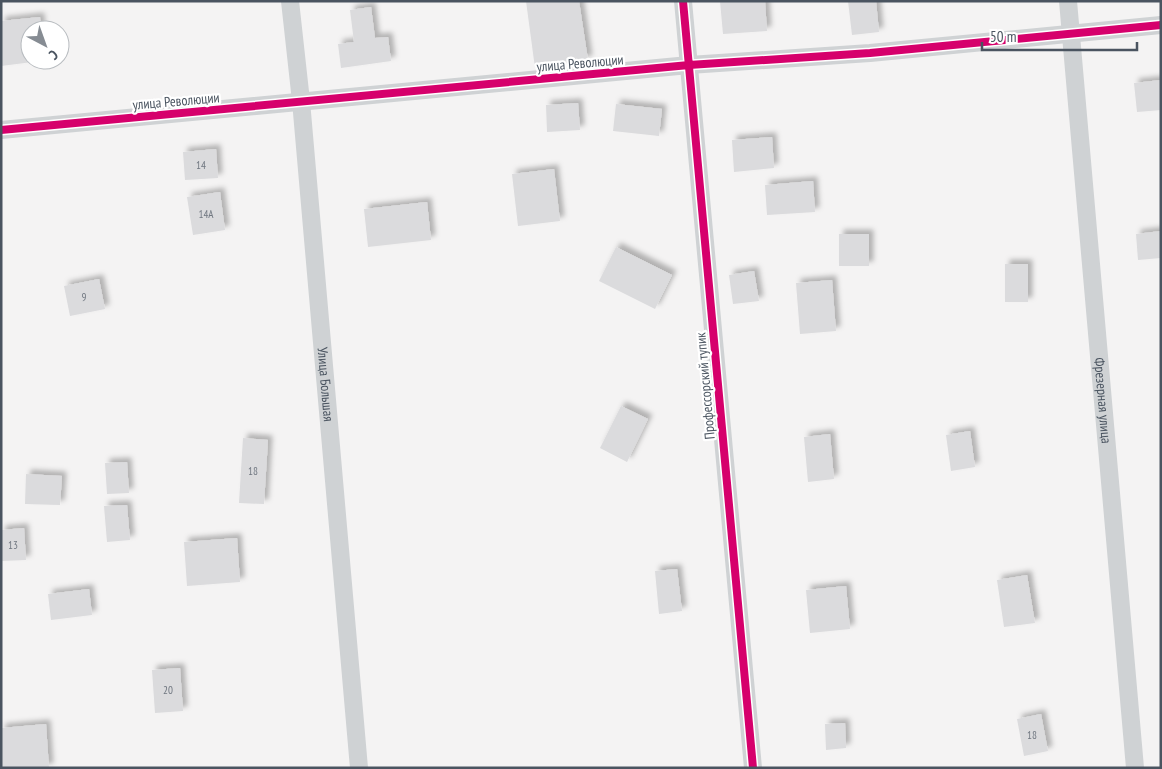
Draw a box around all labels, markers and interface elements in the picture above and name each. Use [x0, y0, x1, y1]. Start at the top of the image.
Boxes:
north arrow [20, 20, 70, 70]
scale bar [982, 20, 1137, 52]
text: 50 m [990, 27, 1016, 46]
text: С [45, 46, 62, 64]
street label: улица Революции [536, 50, 624, 76]
street label: улица Революции [132, 88, 220, 114]
house number: 14 [196, 158, 206, 172]
house number: 14А [198, 207, 214, 221]
house number: 9 [82, 290, 87, 304]
street label: Профессорский тупик [691, 331, 719, 440]
street label: Улица Большая [313, 346, 338, 422]
street label: Фрезерная улица [1090, 357, 1116, 444]
house number: 18 [248, 464, 258, 478]
house number: 13 [8, 538, 18, 552]
house number: 20 [163, 683, 173, 697]
house number: 18 [1027, 728, 1037, 742]

